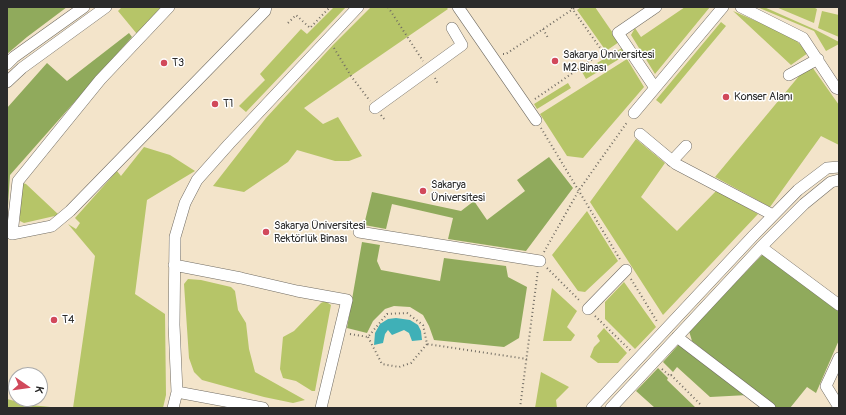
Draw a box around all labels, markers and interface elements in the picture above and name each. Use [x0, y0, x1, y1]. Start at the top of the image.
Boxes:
place label: Sakarya Üniversitesi M2 Binası [563, 48, 654, 74]
place label: T3 [172, 56, 184, 70]
marker: Sakarya Üniversitesi M2 Binası [550, 56, 560, 66]
marker: T3 [159, 58, 169, 68]
place label: Konser Alanı [734, 90, 793, 104]
marker: Konser Alanı [721, 92, 731, 102]
place label: T1 [223, 97, 233, 111]
marker: T1 [210, 99, 220, 109]
place label: Sakarya Üniversitesi [431, 178, 485, 204]
marker: Sakarya Üniversitesi [418, 186, 428, 196]
place label: Sakarya Üniversitesi Rektörlük Binası [274, 219, 365, 245]
marker: Sakarya Üniversitesi Rektörlük Binası [261, 227, 271, 237]
place label: T4 [62, 313, 74, 327]
marker: T4 [49, 315, 59, 325]
north arrow [8, 367, 48, 407]
text: K [32, 385, 46, 394]

